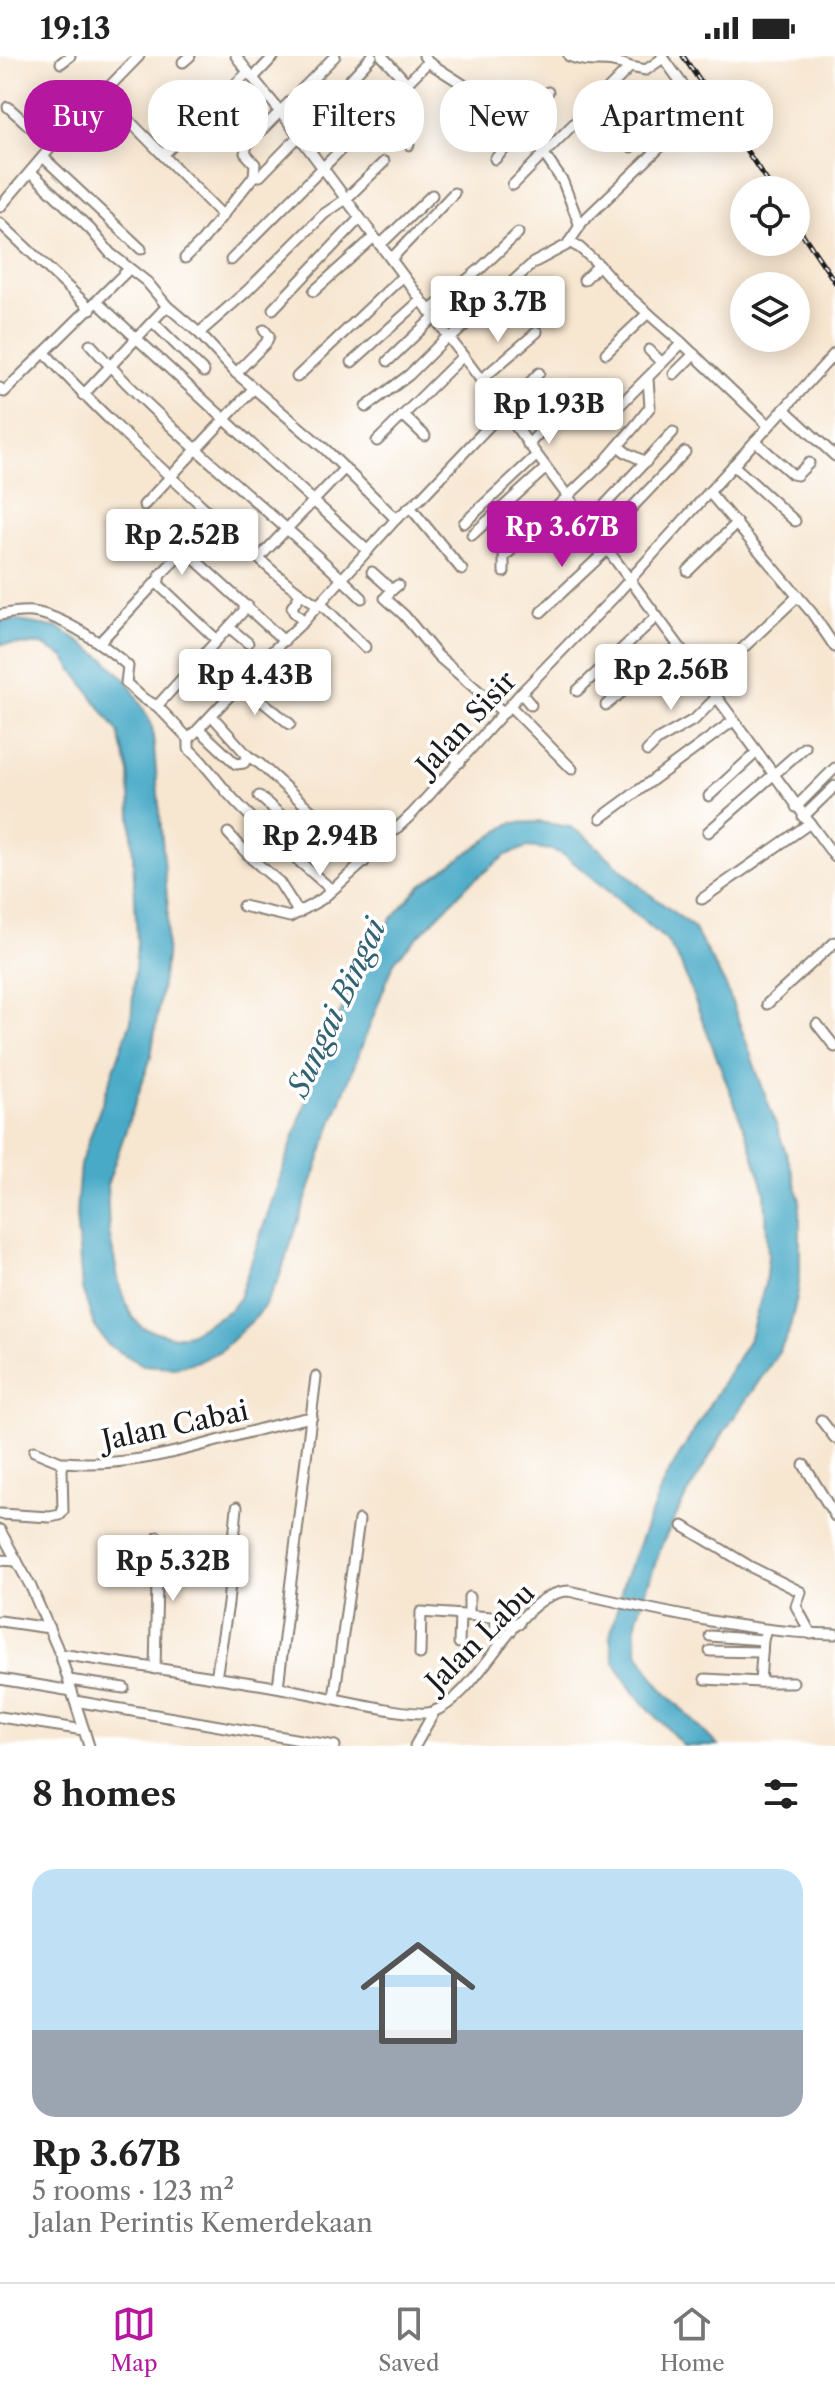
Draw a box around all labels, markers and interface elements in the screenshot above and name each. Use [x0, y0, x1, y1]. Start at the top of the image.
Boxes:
text: 19:13 [40, 10, 111, 47]
chip: Buy [24, 80, 132, 152]
chip: Rent [148, 80, 268, 152]
chip: Filters [284, 80, 424, 152]
chip: New [440, 80, 557, 152]
chip: Apartment [573, 80, 773, 152]
map controls [730, 176, 810, 352]
button: locate [730, 176, 810, 256]
button: layers [730, 272, 810, 352]
pin: Rp 3.7B [424, 276, 572, 344]
text: Rp 3.7B [449, 286, 547, 318]
pin: Rp 1.93B [466, 378, 632, 446]
text: Rp 1.93B [493, 388, 605, 420]
pin: Rp 3.67B [479, 501, 645, 569]
pin: Rp 2.52B [99, 509, 265, 577]
text: Rp 3.67B [505, 511, 619, 543]
text: Rp 2.52B [124, 519, 240, 551]
pin: Rp 2.56B [588, 644, 754, 712]
pin: Rp 4.43B [172, 649, 338, 717]
text: Rp 2.56B [613, 654, 729, 686]
text: Rp 4.43B [197, 659, 313, 691]
street label: Jalan Sisir [406, 664, 523, 785]
pin: Rp 2.94B [237, 810, 403, 878]
text: Rp 2.94B [262, 820, 378, 852]
water label: Sungai Bingai [278, 912, 394, 1104]
street label: Jalan Cabai [95, 1393, 251, 1458]
pin: Rp 5.32B [90, 1535, 256, 1603]
text: Rp 5.32B [116, 1545, 230, 1577]
street label: Jalan Labu [416, 1576, 541, 1701]
icon: filters [759, 1772, 803, 1816]
text: 8 homes [32, 1773, 176, 1815]
icon: home [346, 1921, 490, 2065]
text: Rp 3.67B [32, 2133, 181, 2175]
text: 5 rooms · 123 m² [32, 2175, 234, 2207]
text: Jalan Perintis Kemerdekaan [32, 2207, 373, 2239]
tab: Map [110, 2302, 158, 2377]
tab: Saved [378, 2302, 439, 2377]
tab: Home [660, 2302, 725, 2377]

